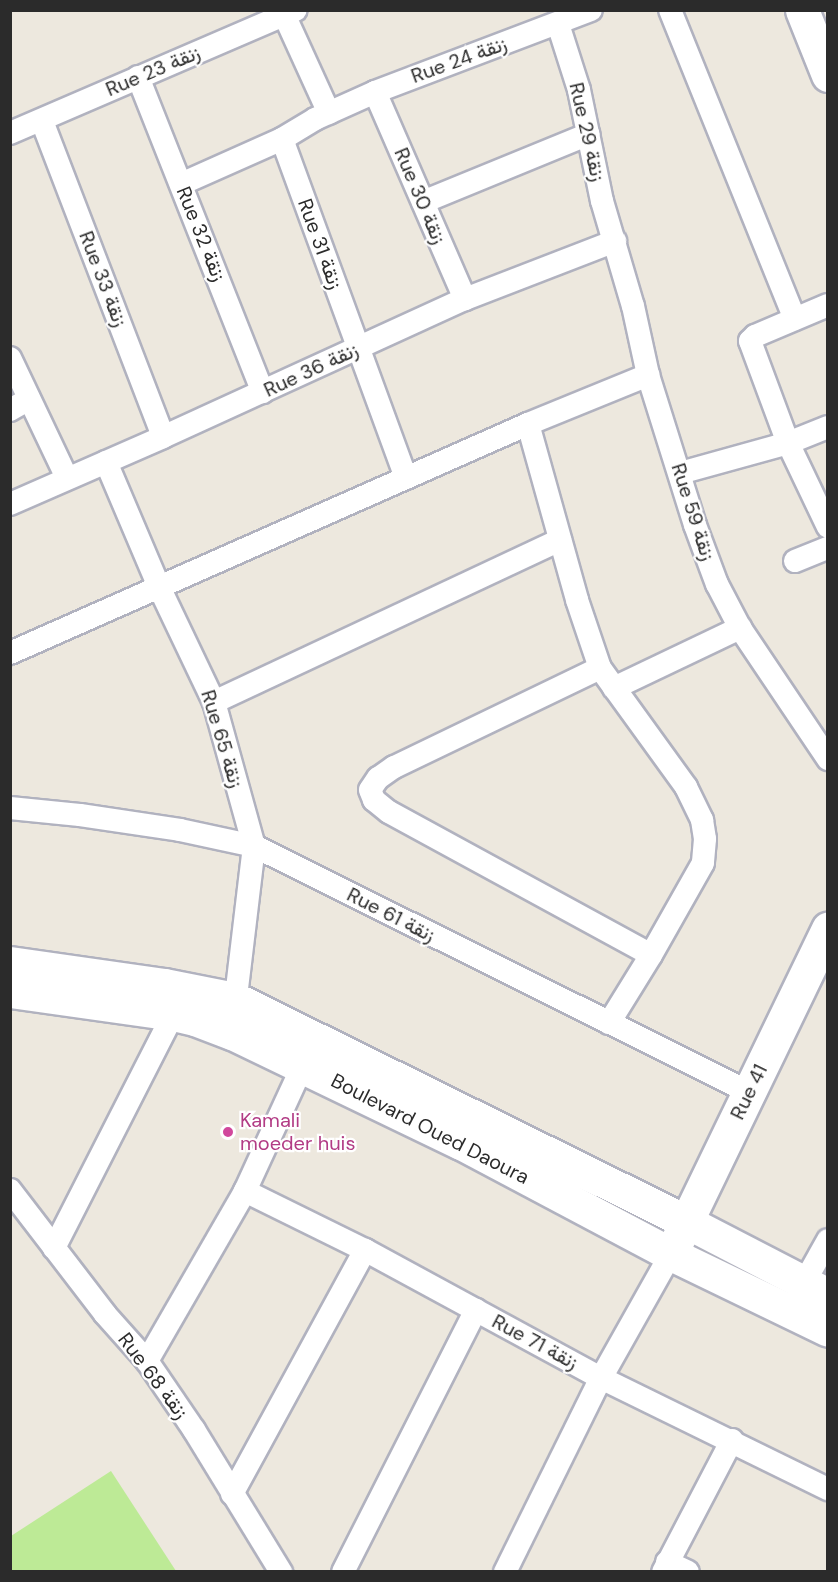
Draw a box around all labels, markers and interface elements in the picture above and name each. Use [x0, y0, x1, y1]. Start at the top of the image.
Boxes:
street label: Rue 24 زنقة [408, 32, 510, 88]
street label: Rue 23 زنقة [102, 40, 204, 102]
street label: Rue 29 زنقة [564, 80, 610, 184]
street label: Rue 30 زنقة [389, 144, 451, 248]
street label: Rue 32 زنقة [171, 183, 231, 285]
street label: Rue 31 زنقة [293, 195, 347, 293]
street label: Rue 33 زنقة [74, 228, 132, 330]
street label: Rue 36 زنقة [260, 338, 362, 402]
street label: Rue 59 زنقة [666, 460, 720, 564]
street label: Rue 65 زنقة [196, 687, 248, 791]
street label: Rue 61 زنقة [343, 883, 439, 947]
street label: Rue 41 [725, 1060, 773, 1124]
street label: Boulevard Oued Daoura [327, 1069, 533, 1189]
place label: Kamali moeder huis [240, 1108, 355, 1155]
marker: Kamali moeder huis [221, 1125, 235, 1139]
street label: Rue 71 زنقة [488, 1309, 582, 1375]
street label: Rue 68 زنقة [113, 1328, 193, 1424]

